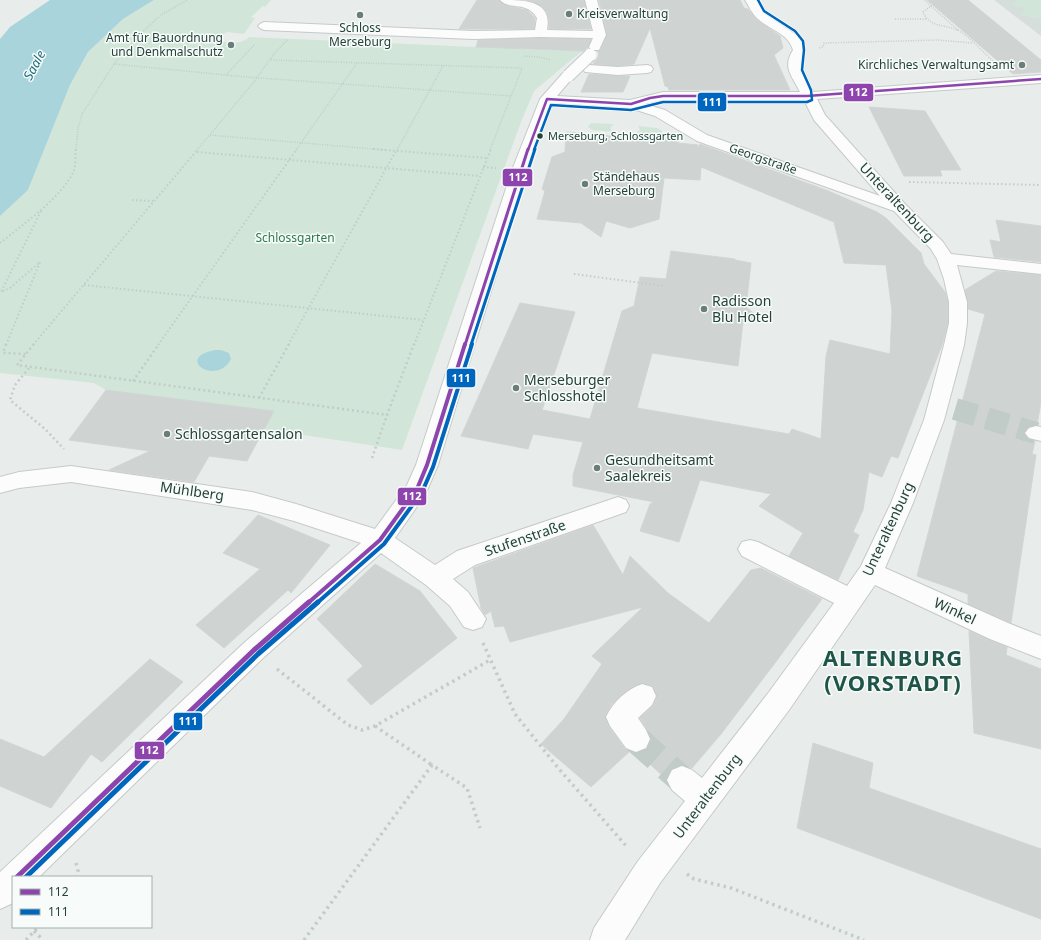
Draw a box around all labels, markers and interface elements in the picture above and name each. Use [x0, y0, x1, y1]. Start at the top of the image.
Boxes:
place label: Kreisverwaltung [577, 5, 668, 22]
marker: Kreisverwaltung [564, 9, 574, 19]
marker: Schloss Merseburg [355, 10, 365, 20]
place label: Schloss Merseburg [329, 19, 391, 50]
place label: Amt für Bauordnung und Denkmalschutz [106, 29, 223, 60]
marker: Amt für Bauordnung und Denkmalschutz [226, 40, 236, 50]
water label: Saale [19, 47, 50, 83]
place label: Kirchliches Verwaltungsamt [858, 56, 1015, 73]
marker: Kirchliches Verwaltungsamt [1017, 60, 1027, 70]
line badge: 112 [843, 83, 874, 102]
text: 112 [849, 84, 867, 99]
line badge: 111 [697, 92, 727, 112]
text: 111 [703, 94, 721, 109]
place label: Merseburg, Schlossgarten [548, 128, 683, 143]
marker: Merseburg, Schlossgarten [535, 131, 545, 141]
street label: Georgstraße [727, 139, 800, 178]
street label: Unteraltenburg [856, 158, 939, 245]
line badge: 112 [502, 168, 533, 187]
place label: Ständehaus Merseburg [593, 168, 660, 199]
text: 112 [509, 169, 527, 184]
marker: Ständehaus Merseburg [580, 179, 590, 189]
park label: Schlossgarten [255, 229, 335, 246]
place label: Radisson Blu Hotel [712, 291, 772, 326]
marker: Radisson Blu Hotel [699, 304, 709, 314]
line badge: 111 [446, 368, 476, 388]
text: 111 [452, 370, 470, 385]
place label: Merseburger Schlosshotel [524, 370, 610, 405]
marker: Merseburger Schlosshotel [511, 383, 521, 393]
place label: Schlossgartensalon [175, 424, 303, 443]
marker: Schlossgartensalon [162, 429, 172, 439]
place label: Gesundheitsamt Saalekreis [605, 450, 714, 485]
marker: Gesundheitsamt Saalekreis [592, 463, 602, 473]
street label: Mühlberg [159, 477, 225, 504]
street label: Unteraltenburg [857, 479, 918, 579]
line badge: 112 [397, 487, 427, 506]
text: 112 [403, 488, 421, 503]
street label: Stufenstraße [482, 515, 568, 560]
street label: Winkel [931, 593, 979, 629]
district label: ALTENBURG (VORSTADT) [823, 642, 963, 697]
line badge: 111 [173, 712, 203, 731]
text: 111 [179, 713, 197, 728]
line badge: 112 [134, 741, 165, 760]
text: 112 [140, 742, 158, 757]
street label: Unteraltenburg [668, 749, 745, 842]
legend [12, 876, 152, 928]
text: 112 [48, 883, 69, 900]
text: 111 [48, 903, 69, 920]

